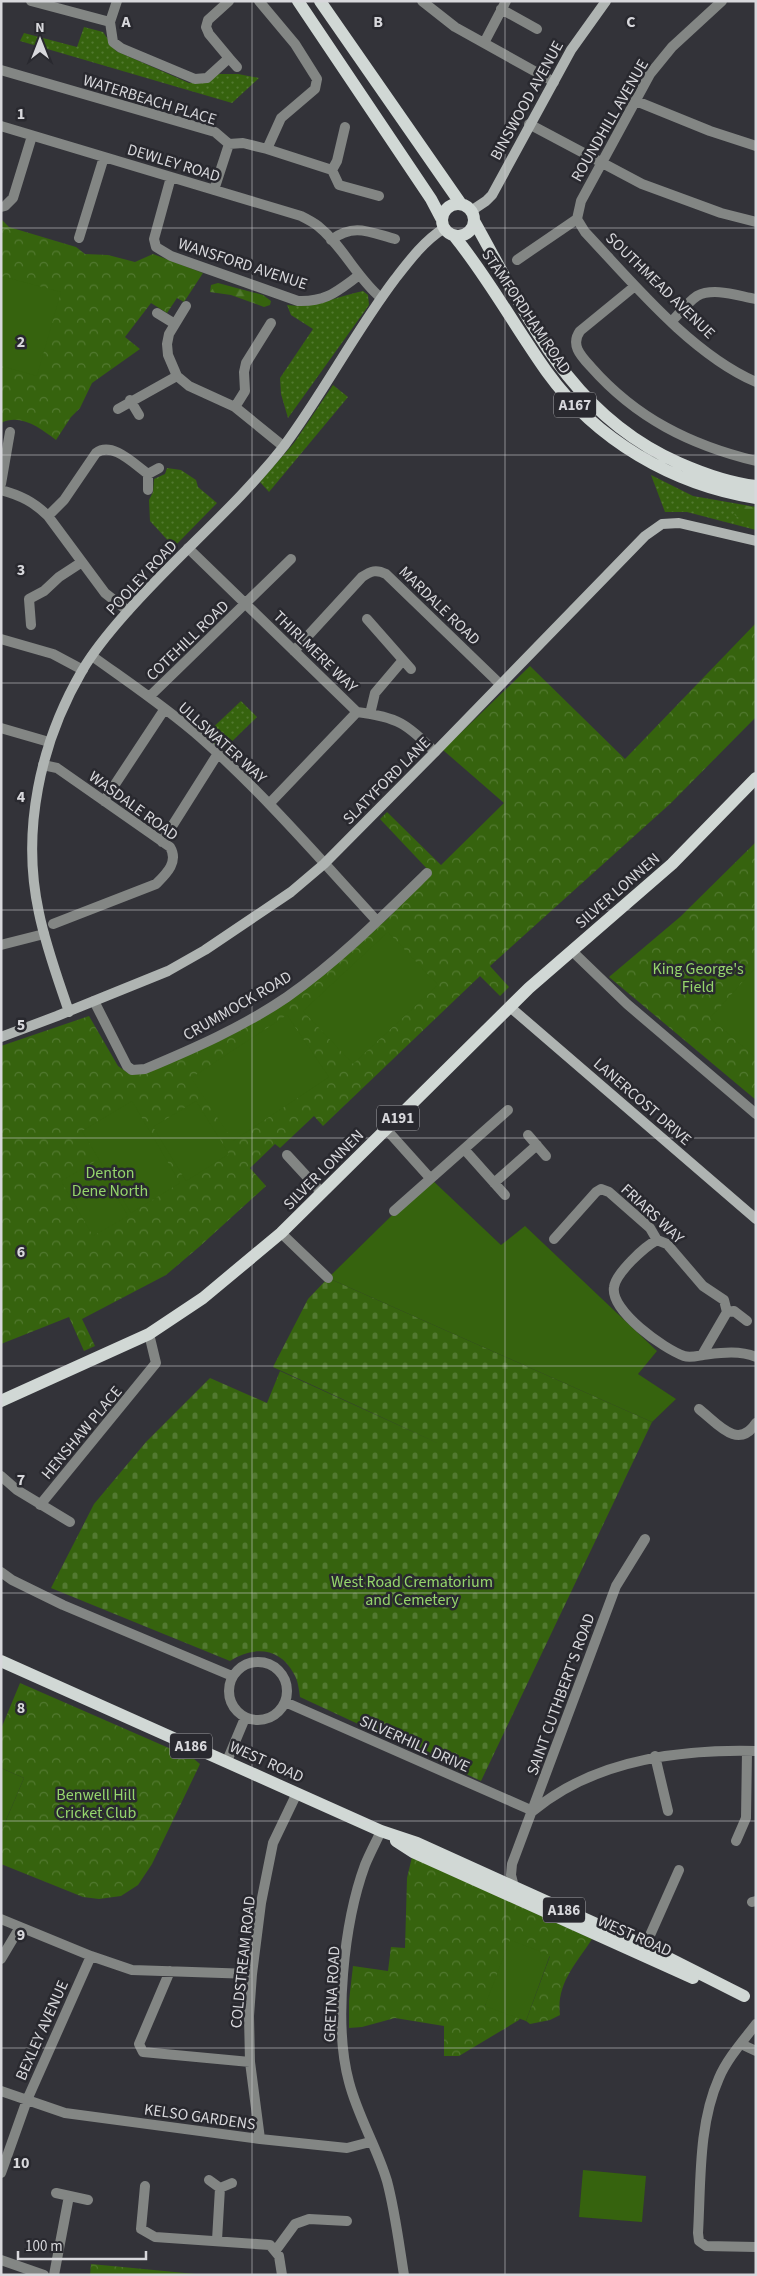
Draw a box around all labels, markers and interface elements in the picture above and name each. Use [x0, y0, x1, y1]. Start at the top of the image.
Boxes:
text: A [120, 11, 131, 33]
text: B [373, 11, 383, 33]
text: C [626, 11, 636, 33]
north arrow [15, 15, 65, 65]
text: N [35, 18, 45, 38]
street label: BINSWOOD AVENUE [485, 37, 569, 164]
street label: ROUNDHILL AVENUE [566, 55, 654, 186]
street label: WATERBEACH PLACE [80, 69, 219, 131]
text: 1 [17, 103, 25, 125]
street label: DEWLEY ROAD [125, 138, 223, 188]
street label: SOUTHMEAD AVENUE [601, 228, 720, 344]
street label: WANSFORD AVENUE [175, 233, 310, 295]
street label: STAMFORDHAM ROAD [476, 245, 576, 378]
text: 2 [17, 331, 25, 353]
road number: A167 [554, 392, 596, 418]
street label: POOLEY ROAD [101, 535, 182, 620]
text: 3 [17, 559, 25, 581]
street label: MARDALE ROAD [394, 561, 485, 650]
street label: COTEHILL ROAD [141, 595, 234, 686]
street label: THIRLMERE WAY [268, 606, 363, 698]
street label: ULLSWATER WAY [173, 697, 272, 789]
street label: SLATYFORD LANE [338, 732, 435, 829]
street label: WASDALE ROAD [84, 766, 183, 846]
text: 4 [17, 786, 26, 808]
street label: SILVER LONNEN [571, 848, 665, 934]
park label: King George's Field [652, 958, 744, 998]
street label: CRUMMOCK ROAD [179, 966, 296, 1046]
text: 5 [17, 1014, 25, 1036]
street label: LANERCOST DRIVE [589, 1053, 696, 1151]
road number: A191 [377, 1106, 419, 1130]
street label: SILVER LONNEN [279, 1125, 369, 1215]
park label: Denton Dene North [72, 1162, 148, 1202]
street label: FRIARS WAY [616, 1179, 689, 1249]
text: 6 [17, 1241, 25, 1263]
street label: HENSHAW PLACE [36, 1381, 127, 1484]
text: 7 [17, 1469, 25, 1491]
park label: West Road Crematorium and Cemetery [331, 1571, 493, 1611]
street label: SAINT CUTHBERT'S ROAD [521, 1610, 601, 1778]
text: 8 [17, 1697, 25, 1719]
street label: SILVERHILL DRIVE [356, 1710, 473, 1778]
road number: A186 [170, 1734, 212, 1758]
street label: WEST ROAD [226, 1736, 307, 1788]
park label: Benwell Hill Cricket Club [56, 1784, 137, 1824]
street label: COLDSTREAM ROAD [225, 1895, 261, 2029]
road number: A186 [543, 1898, 585, 1922]
street label: WEST ROAD [594, 1910, 675, 1962]
text: 9 [17, 1924, 25, 1946]
street label: GRETNA ROAD [318, 1945, 346, 2043]
street label: BEXLEY AVENUE [10, 1977, 74, 2084]
street label: KELSO GARDENS [143, 2098, 257, 2136]
text: 10 [13, 2152, 29, 2174]
scale bar [18, 2228, 145, 2260]
text: 100 m [25, 2236, 63, 2257]

